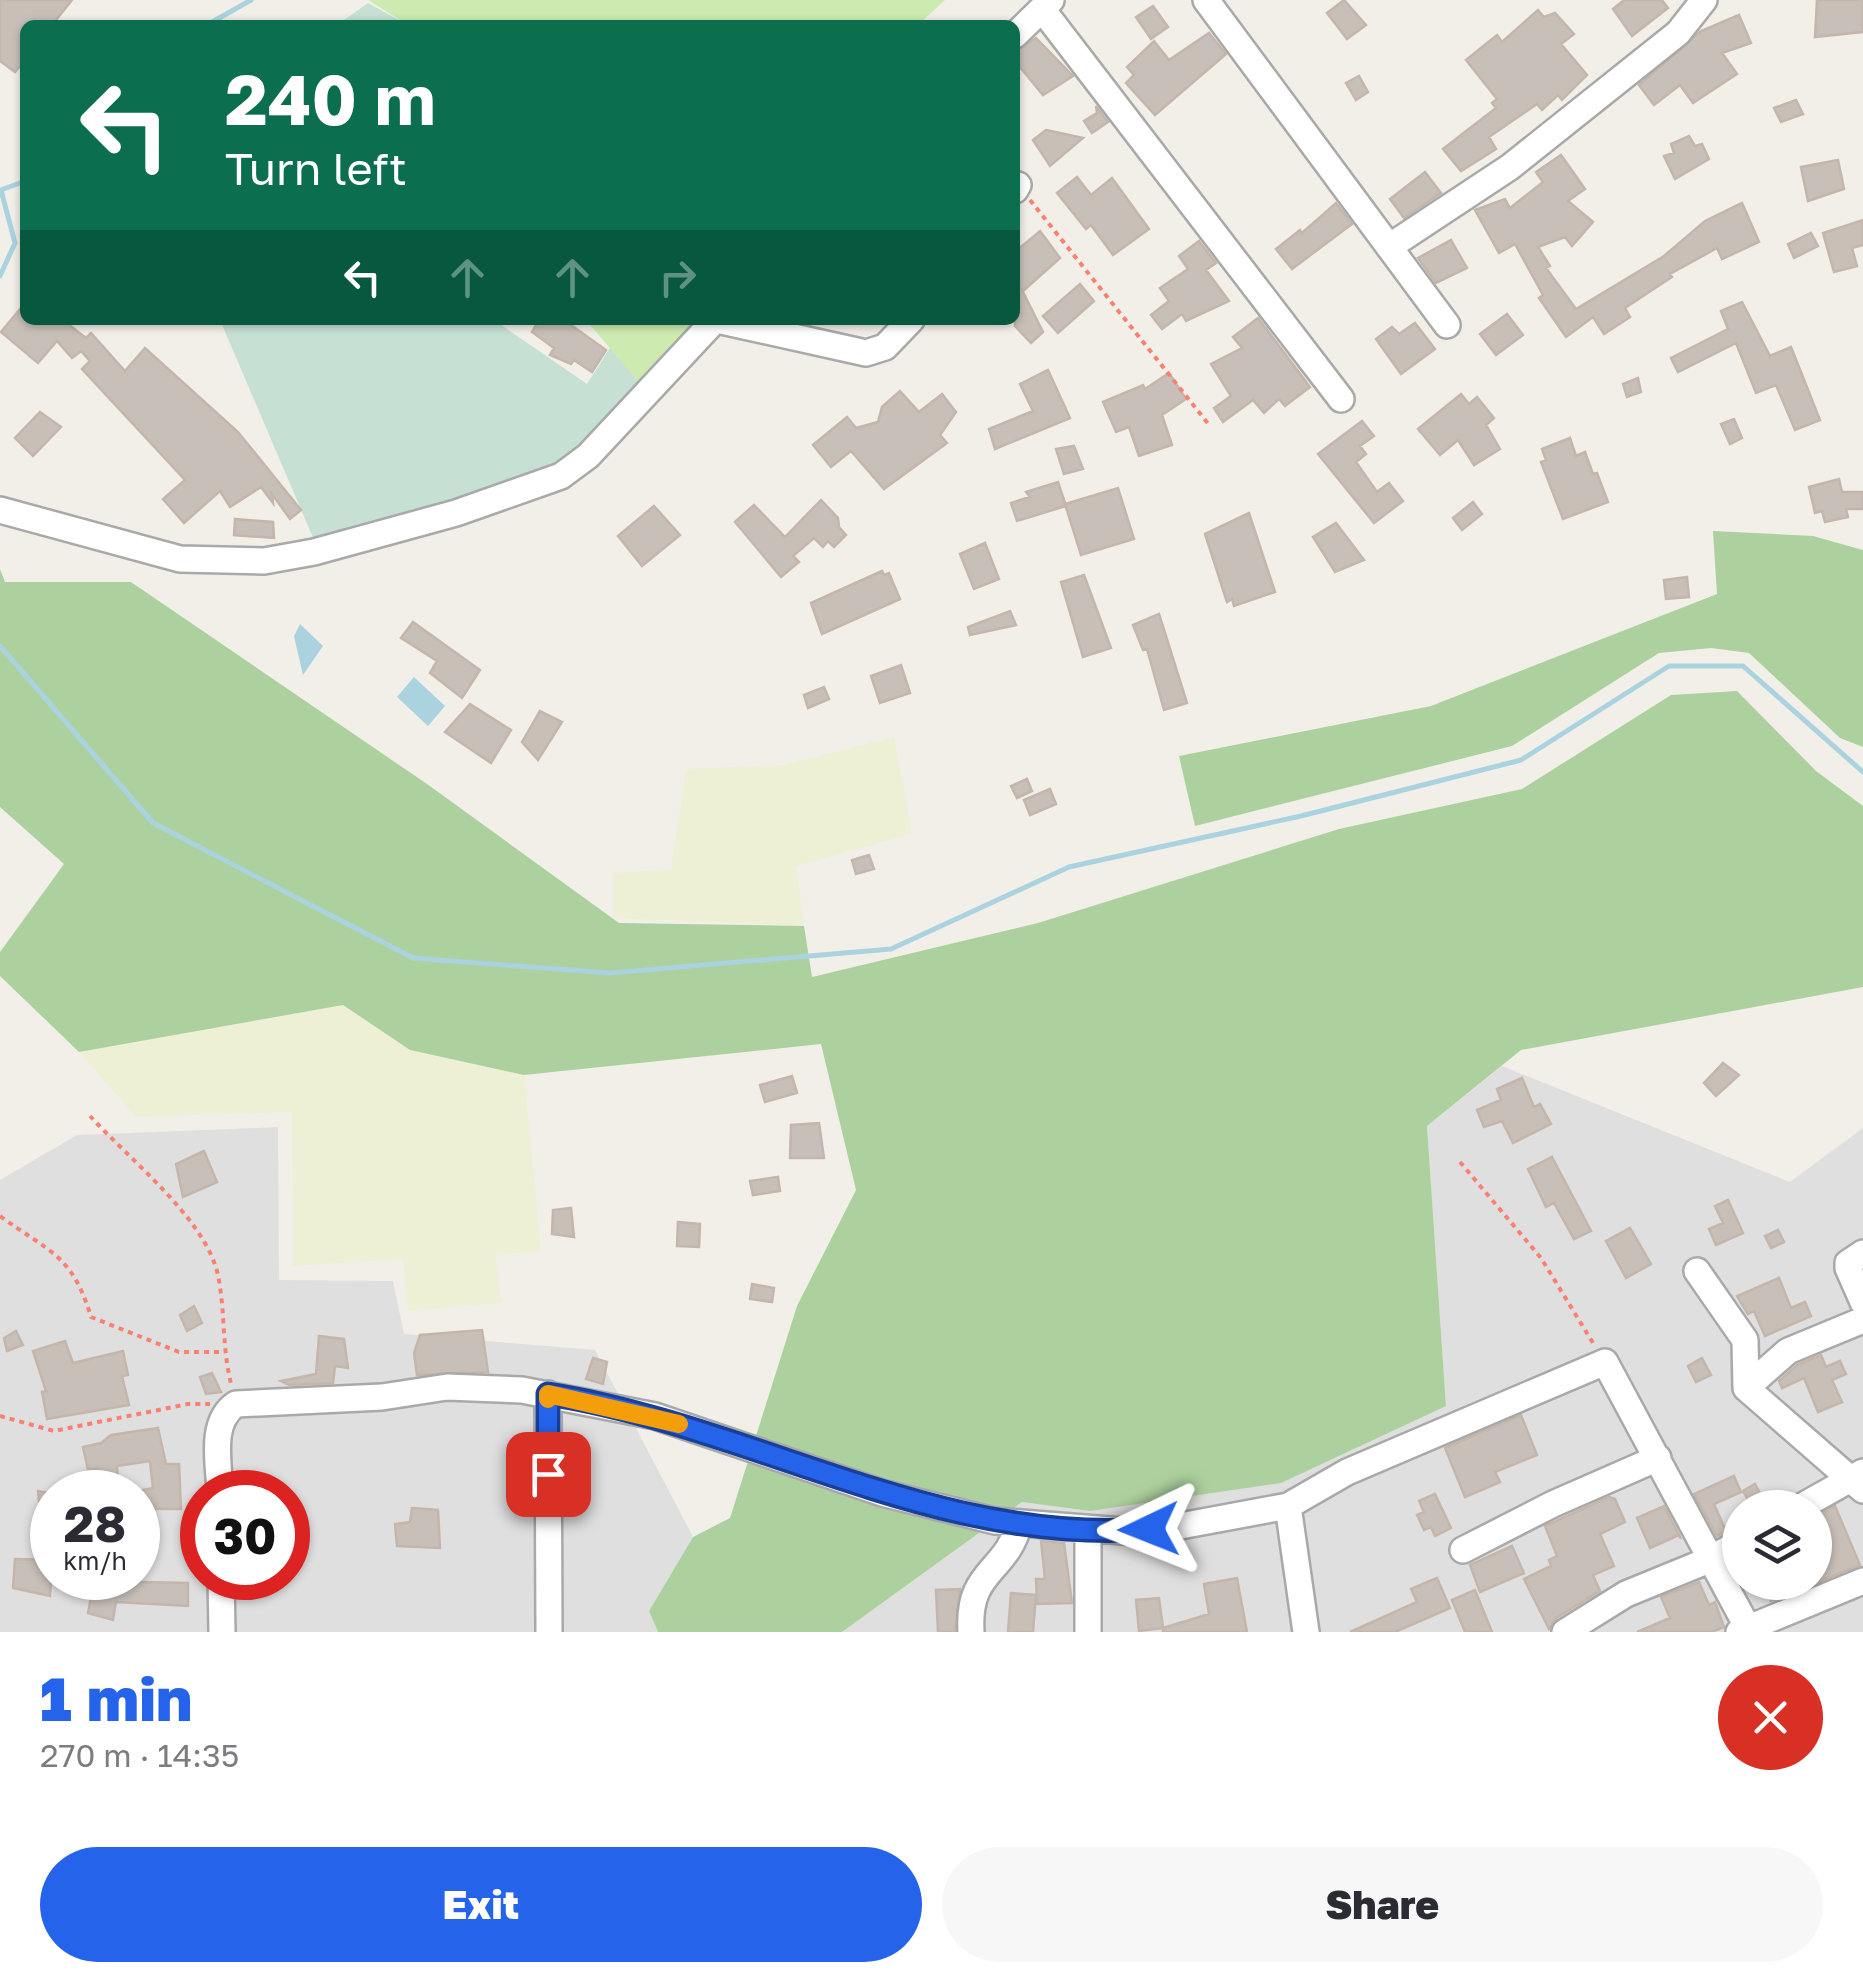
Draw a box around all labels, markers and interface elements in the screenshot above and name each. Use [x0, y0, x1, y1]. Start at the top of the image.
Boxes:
text: 240 m [225, 56, 436, 140]
icon: left [60, 60, 190, 190]
text: Turn left [225, 141, 407, 195]
icon: left [335, 250, 390, 305]
icon: ahead [440, 250, 495, 305]
icon: ahead [545, 250, 600, 305]
icon: right [650, 250, 705, 305]
pin [506, 1432, 591, 1517]
icon: arrive [521, 1447, 576, 1502]
speed limit sign: 30 [180, 1470, 310, 1600]
position arrow [1097, 1477, 1201, 1581]
map controls [1722, 1490, 1832, 1600]
button: layers [1722, 1490, 1832, 1600]
text: 28 [64, 1493, 126, 1553]
text: km/h [63, 1545, 127, 1576]
text: 1 min [40, 1662, 192, 1734]
button: close [1718, 1665, 1823, 1770]
text: 270 m · 14:35 [40, 1736, 239, 1774]
button: Exit [40, 1847, 922, 1962]
button: Share [942, 1847, 1823, 1962]

